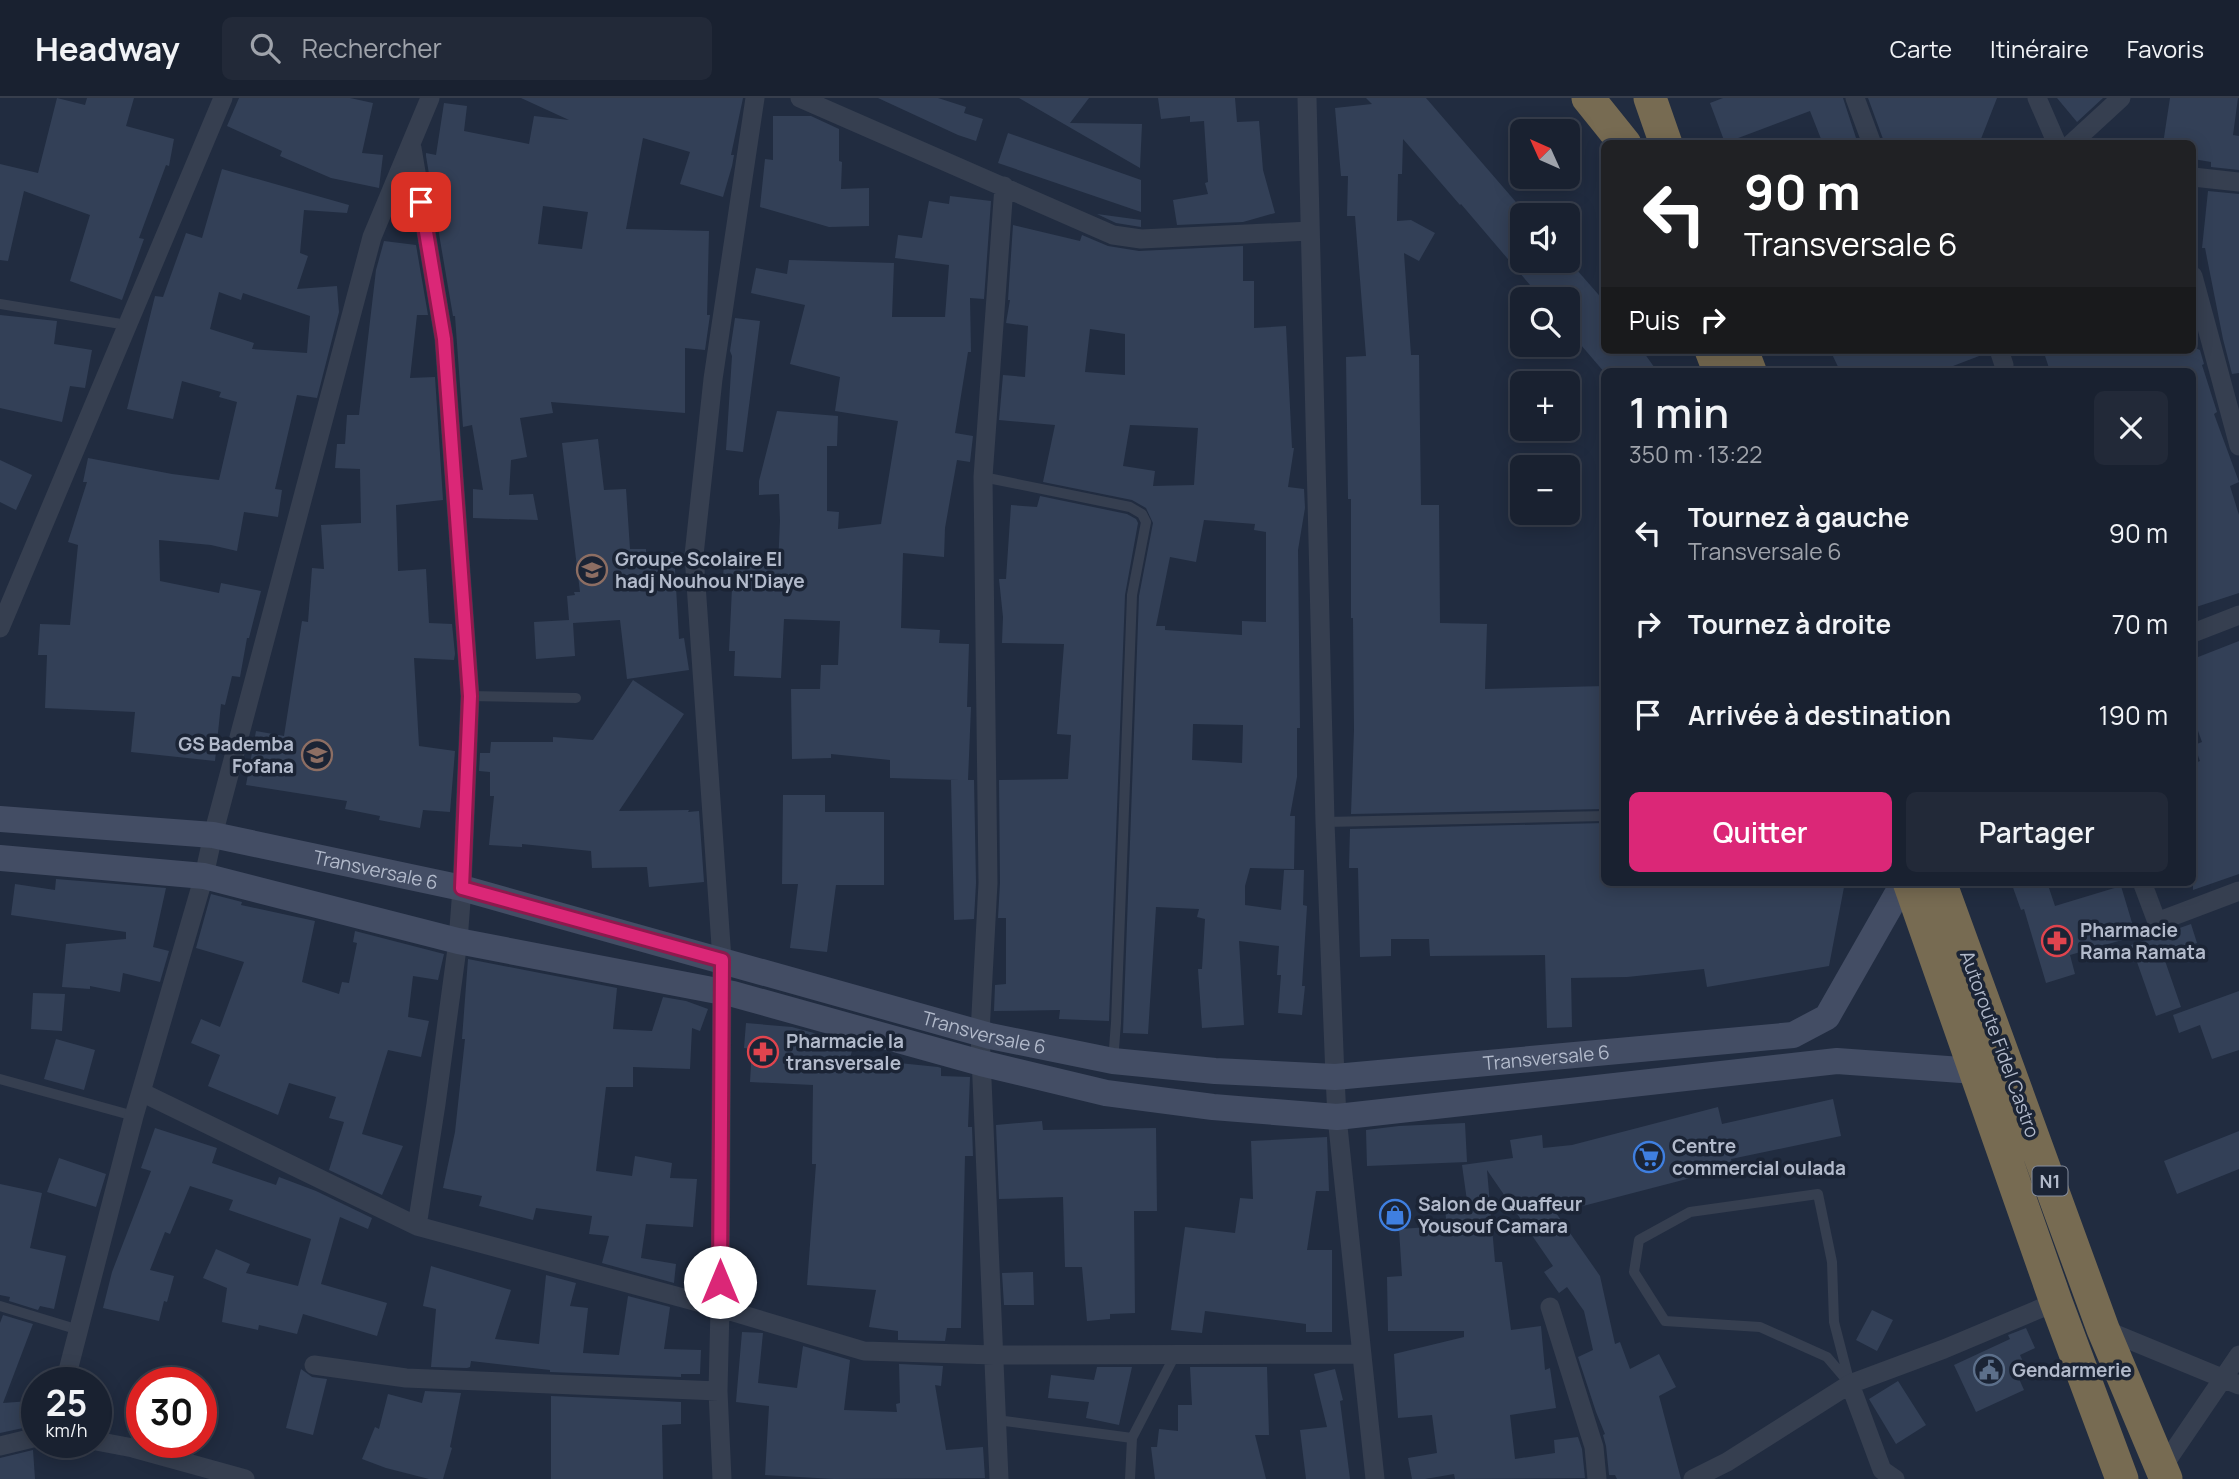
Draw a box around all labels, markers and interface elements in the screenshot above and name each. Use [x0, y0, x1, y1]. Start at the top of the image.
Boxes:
search box [222, 17, 712, 80]
text: Headway [35, 26, 180, 71]
icon: search [246, 29, 284, 67]
text: Rechercher [302, 30, 442, 66]
text: Carte [1890, 32, 1952, 65]
text: Itinéraire [1990, 32, 2089, 65]
text: Favoris [2127, 32, 2204, 65]
north arrow [1510, 119, 1580, 189]
map controls [1510, 119, 1580, 525]
text: 90 m [1744, 158, 1861, 225]
icon: left [1629, 168, 1720, 259]
pin [391, 172, 451, 232]
icon: arrive [402, 183, 440, 221]
button: sound [1510, 203, 1580, 273]
text: Transversale 6 [1744, 222, 1958, 266]
button: search [1510, 287, 1580, 357]
icon: right [1694, 301, 1732, 339]
text: Puis [1629, 302, 1680, 338]
button: + [1510, 371, 1580, 441]
text: 1 min [1629, 383, 1729, 441]
button: close [2094, 391, 2168, 465]
text: 350 m · 13:22 [1629, 438, 1762, 470]
button: − [1510, 455, 1580, 525]
text: Tournez à gauche [1688, 499, 1909, 535]
icon: left [1629, 514, 1667, 552]
text: 90 m [2109, 515, 2168, 551]
text: Transversale 6 [1688, 535, 1842, 567]
place label: Groupe Scolaire El hadj Nouhou N'Diaye [615, 546, 805, 594]
school or university icon: Groupe Scolaire El hadj Nouhou N'Diaye [575, 553, 609, 587]
icon: right [1629, 605, 1667, 643]
text: Tournez à droite [1688, 606, 1891, 642]
text: 70 m [2112, 606, 2168, 642]
icon: arrive [1629, 696, 1667, 734]
text: Arrivée à destination [1688, 697, 1951, 733]
text: 190 m [2099, 697, 2168, 733]
place label: GS Bademba Fofana [178, 731, 294, 779]
school or university icon: GS Bademba Fofana [300, 738, 334, 772]
button: Quitter [1629, 792, 1892, 872]
button: Partager [1906, 792, 2168, 872]
street label: Transversale 6 [311, 844, 441, 896]
place label: Pharmacie Rama Ramata [2080, 917, 2206, 965]
pharmacy icon: Pharmacie Rama Ramata [2040, 924, 2074, 958]
street label: Autoroute Fidel Castro [1954, 947, 2046, 1141]
street label: Transversale 6 [919, 1005, 1048, 1060]
place label: Pharmacie la transversale [786, 1028, 904, 1076]
pharmacy icon: Pharmacie la transversale [746, 1035, 780, 1069]
street label: Transversale 6 [1482, 1039, 1611, 1076]
place label: Centre commercial oulada [1672, 1133, 1846, 1181]
supermarket icon: Centre commercial oulada [1632, 1140, 1666, 1174]
road number: N1 [2032, 1166, 2068, 1196]
place label: Salon de Quaffeur Yousouf Camara [1418, 1191, 1583, 1239]
shop icon: Salon de Quaffeur Yousouf Camara [1378, 1198, 1412, 1232]
position arrow [683, 1245, 757, 1319]
public building icon: Gendarmerie [1972, 1353, 2006, 1387]
place label: Gendarmerie [2012, 1357, 2132, 1383]
speed limit sign: 30 [126, 1367, 217, 1458]
text: 25 [46, 1379, 87, 1427]
text: km/h [46, 1418, 87, 1442]

